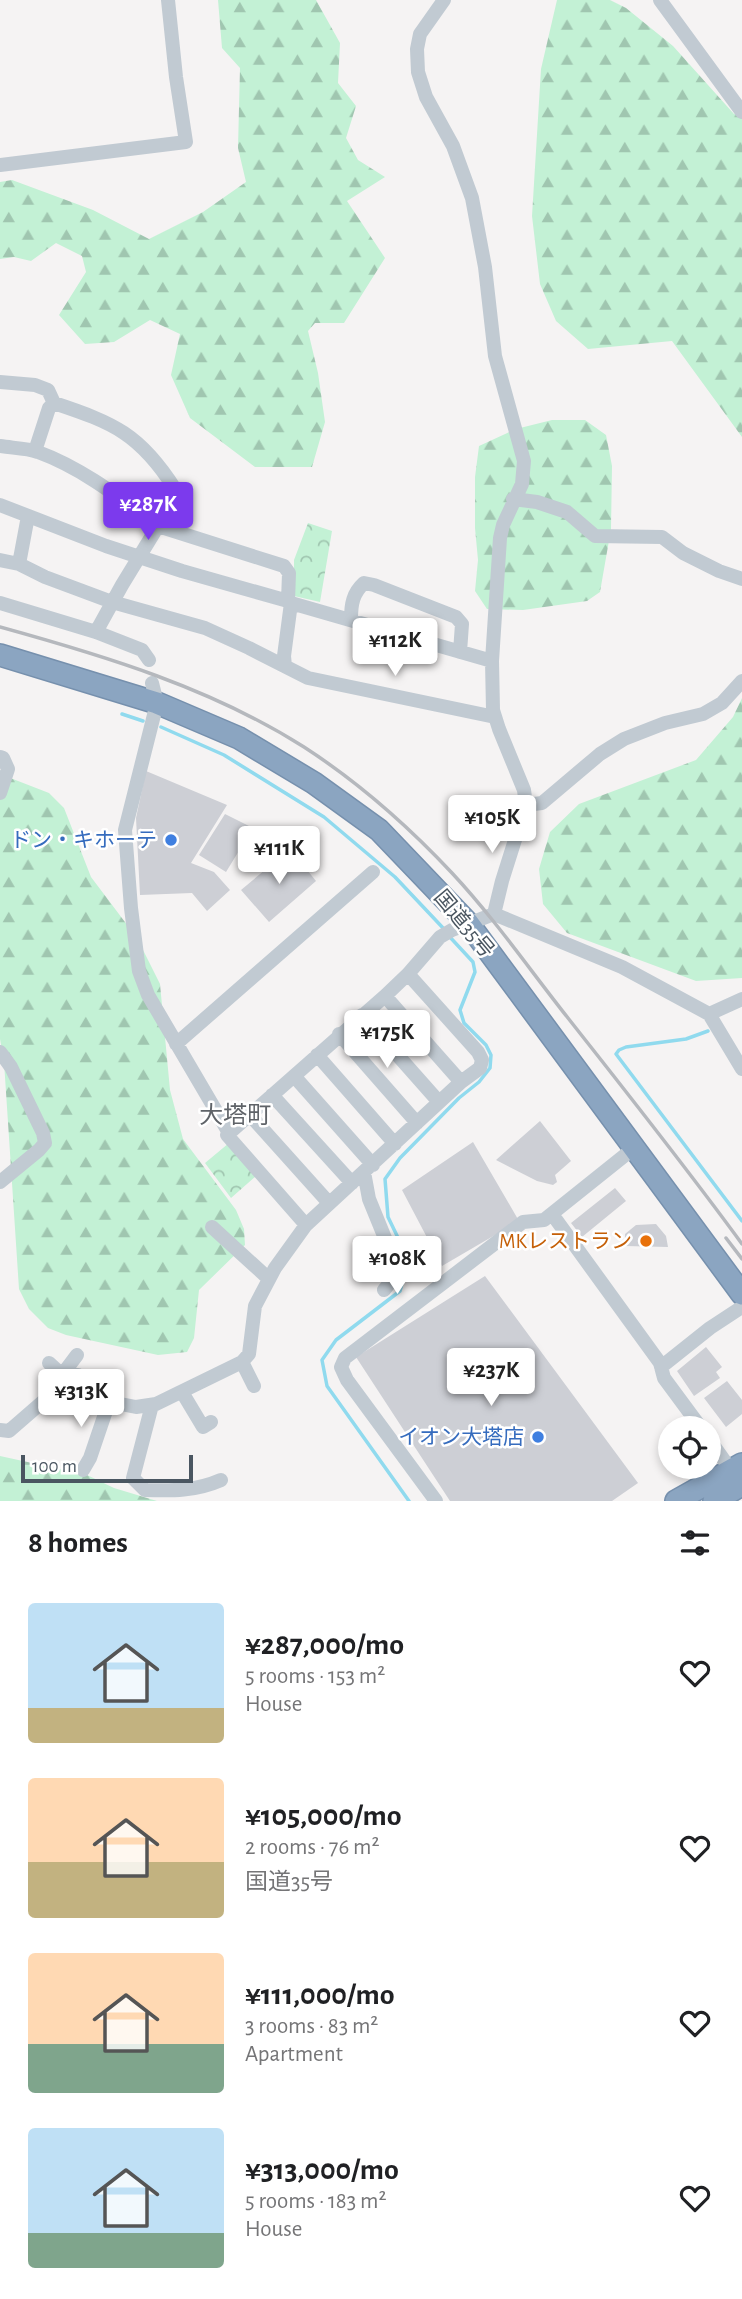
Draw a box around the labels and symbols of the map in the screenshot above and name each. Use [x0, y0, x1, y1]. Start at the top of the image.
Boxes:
pin: ¥287K [99, 482, 197, 542]
pin: ¥112K [346, 618, 444, 678]
pin: ¥105K [443, 796, 541, 855]
pin: ¥111K [230, 826, 328, 886]
place label: ドン・キホーテ [10, 830, 157, 851]
marker: ドン・キホーテ [163, 832, 179, 848]
street label: 国道35号 [430, 886, 499, 962]
pin: ¥175K [338, 1010, 436, 1070]
district label: 大塔町 [199, 1102, 271, 1128]
place label: MKレストラン [499, 1231, 632, 1252]
marker: MKレストラン [638, 1233, 654, 1249]
pin: ¥108K [348, 1236, 446, 1296]
pin: ¥237K [442, 1348, 540, 1408]
pin: ¥313K [32, 1370, 130, 1429]
place label: イオン大塔店 [398, 1426, 524, 1448]
marker: イオン大塔店 [530, 1429, 546, 1445]
scale bar [21, 1452, 192, 1484]

